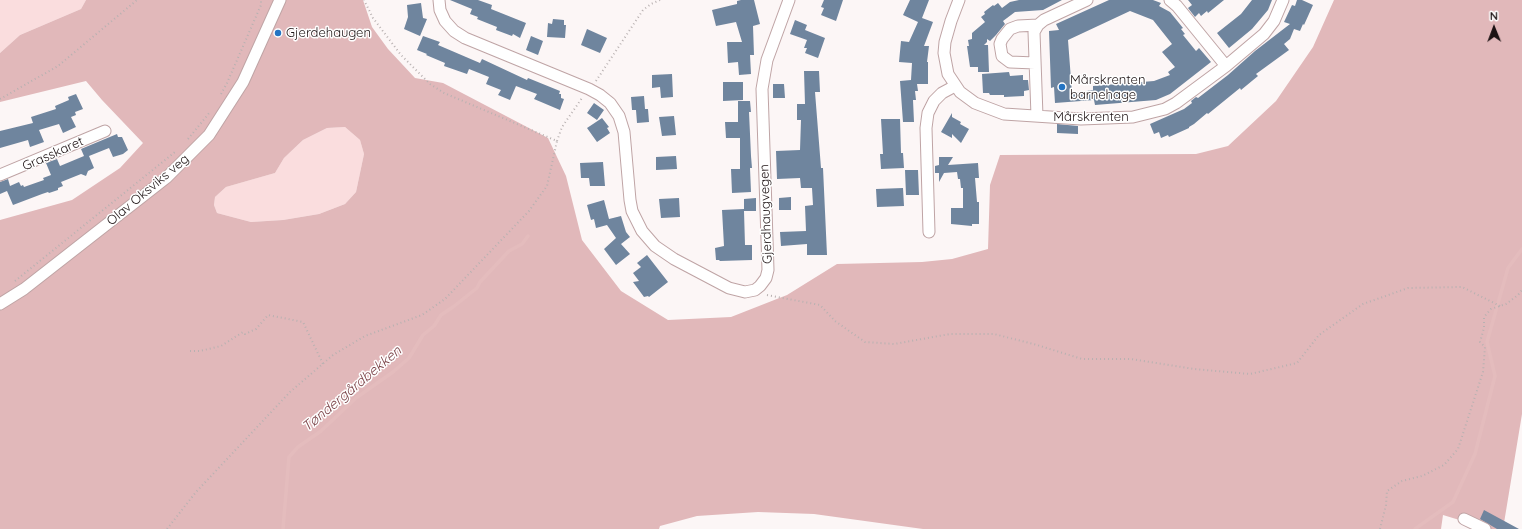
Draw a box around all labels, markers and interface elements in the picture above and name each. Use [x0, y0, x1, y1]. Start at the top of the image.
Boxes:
north arrow [1474, 8, 1514, 48]
text: N [1490, 9, 1498, 23]
place label: Gjerdehaugen [286, 25, 371, 41]
marker: Gjerdehaugen [273, 28, 283, 38]
place label: Mårskrenten barnehage [1070, 72, 1145, 103]
marker: Mårskrenten barnehage [1057, 82, 1067, 92]
street label: Mårskrenten [1053, 109, 1129, 125]
street label: Grasskaret [20, 134, 86, 174]
street label: Olav Oksviks veg [104, 151, 192, 229]
street label: Gjerdhaugvegen [756, 164, 776, 264]
water label: Tøndergårdbekken [299, 343, 405, 435]

